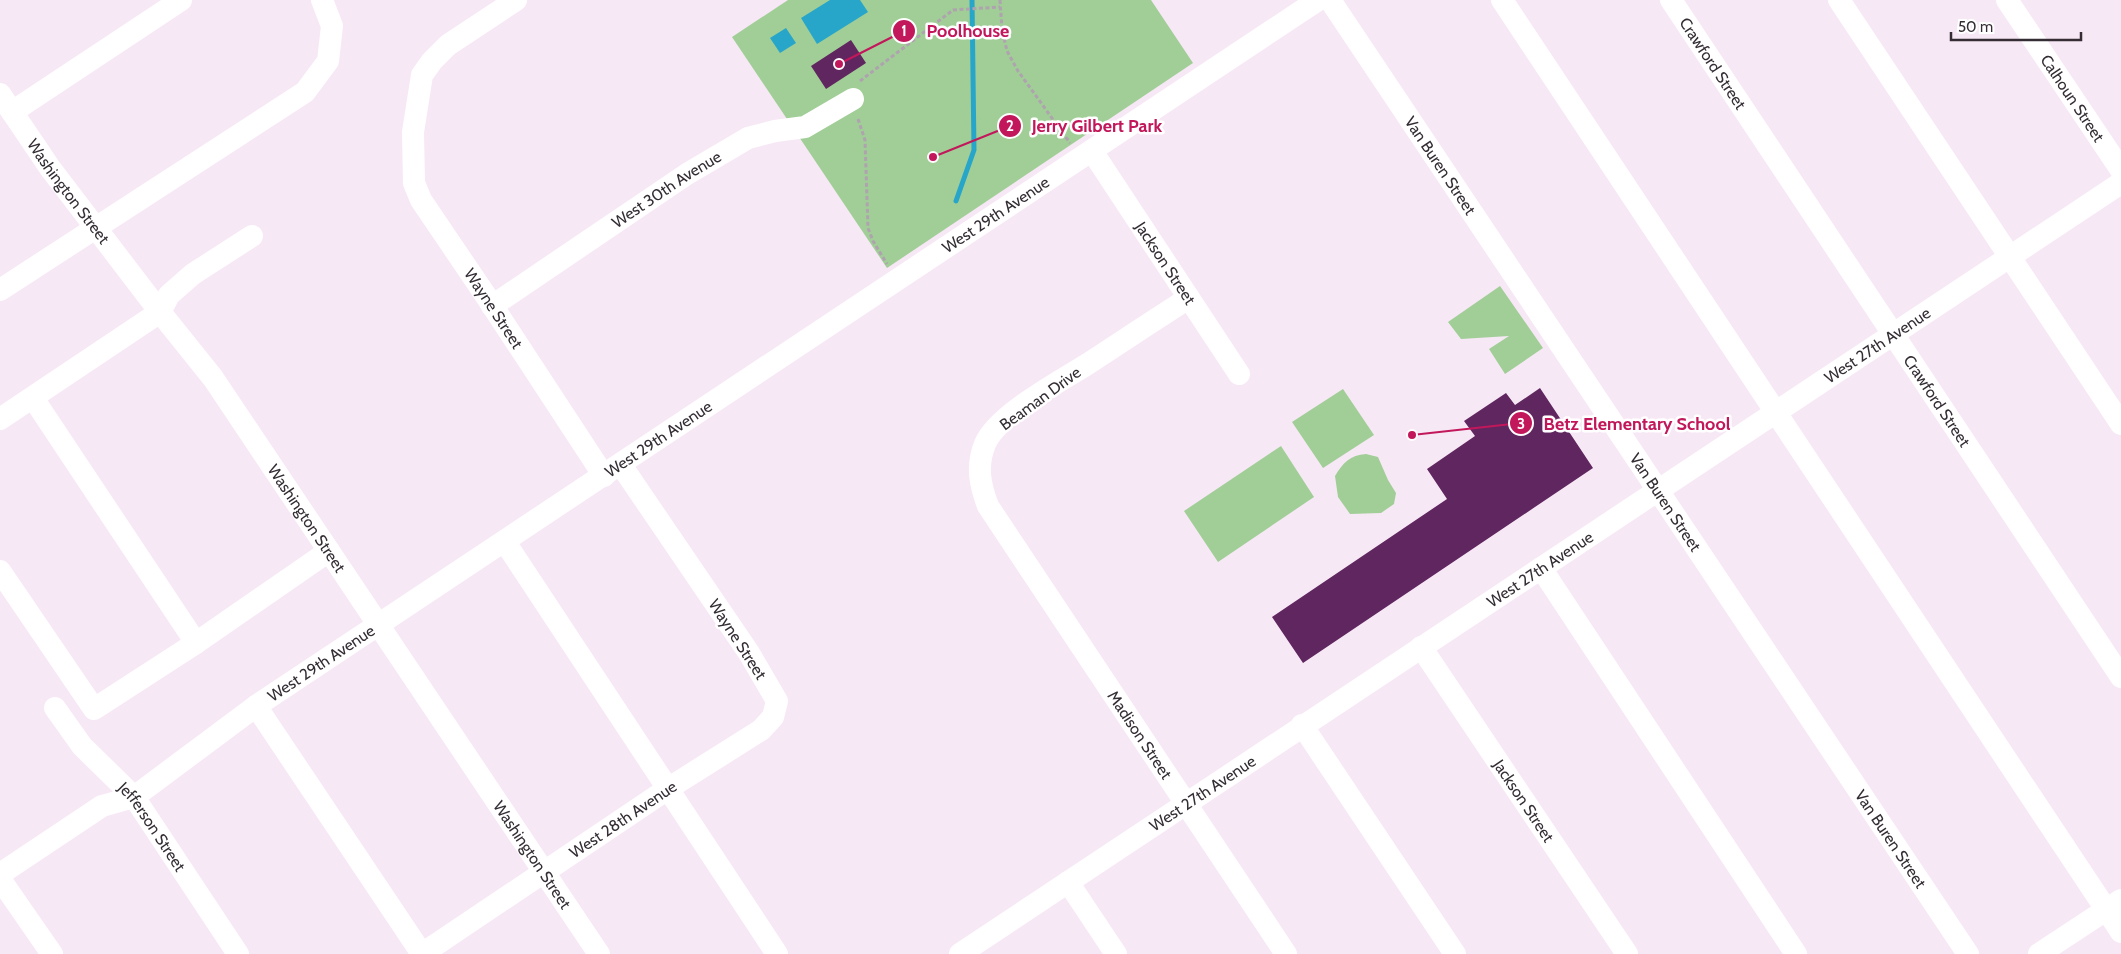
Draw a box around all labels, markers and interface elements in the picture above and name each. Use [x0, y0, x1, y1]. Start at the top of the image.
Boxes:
scale bar [1951, 10, 2081, 42]
callout: Poolhouse [891, 14, 1019, 47]
street label: Crawford Street [1675, 14, 1750, 114]
text: 50 m [1958, 18, 1993, 36]
text: Poolhouse [927, 20, 1009, 42]
text: 1 [901, 22, 907, 40]
street label: Calhoun Street [2036, 51, 2109, 146]
callout: Jerry Gilbert Park [997, 109, 1173, 142]
street label: Van Buren Street [1401, 113, 1480, 219]
text: Jerry Gilbert Park [1031, 115, 1162, 137]
text: 2 [1006, 117, 1014, 135]
street label: Washington Street [23, 135, 114, 248]
street label: West 30th Avenue [608, 147, 725, 232]
street label: West 29th Avenue [939, 172, 1053, 257]
street label: Jackson Street [1131, 217, 1200, 309]
street label: Wayne Street [460, 265, 527, 353]
street label: West 27th Avenue [1821, 303, 1934, 387]
street label: Crawford Street [1900, 351, 1975, 451]
street label: Beaman Drive [996, 363, 1085, 434]
street label: West 29th Avenue [601, 397, 716, 481]
callout: Betz Elementary School [1509, 407, 1741, 440]
text: Betz Elementary School [1544, 413, 1731, 435]
text: 3 [1517, 415, 1525, 433]
street label: Van Buren Street [1626, 450, 1705, 556]
street label: Washington Street [264, 461, 350, 577]
street label: West 27th Avenue [1483, 527, 1597, 611]
street label: Wayne Street [705, 596, 771, 683]
street label: West 29th Avenue [264, 621, 378, 706]
street label: Madison Street [1104, 687, 1176, 783]
street label: West 27th Avenue [1146, 751, 1259, 835]
street label: Jackson Street [1489, 755, 1558, 846]
street label: Jefferson Street [113, 777, 190, 876]
street label: West 28th Avenue [566, 777, 680, 862]
street label: Van Buren Street [1851, 786, 1930, 892]
street label: Washington Street [489, 797, 575, 913]

